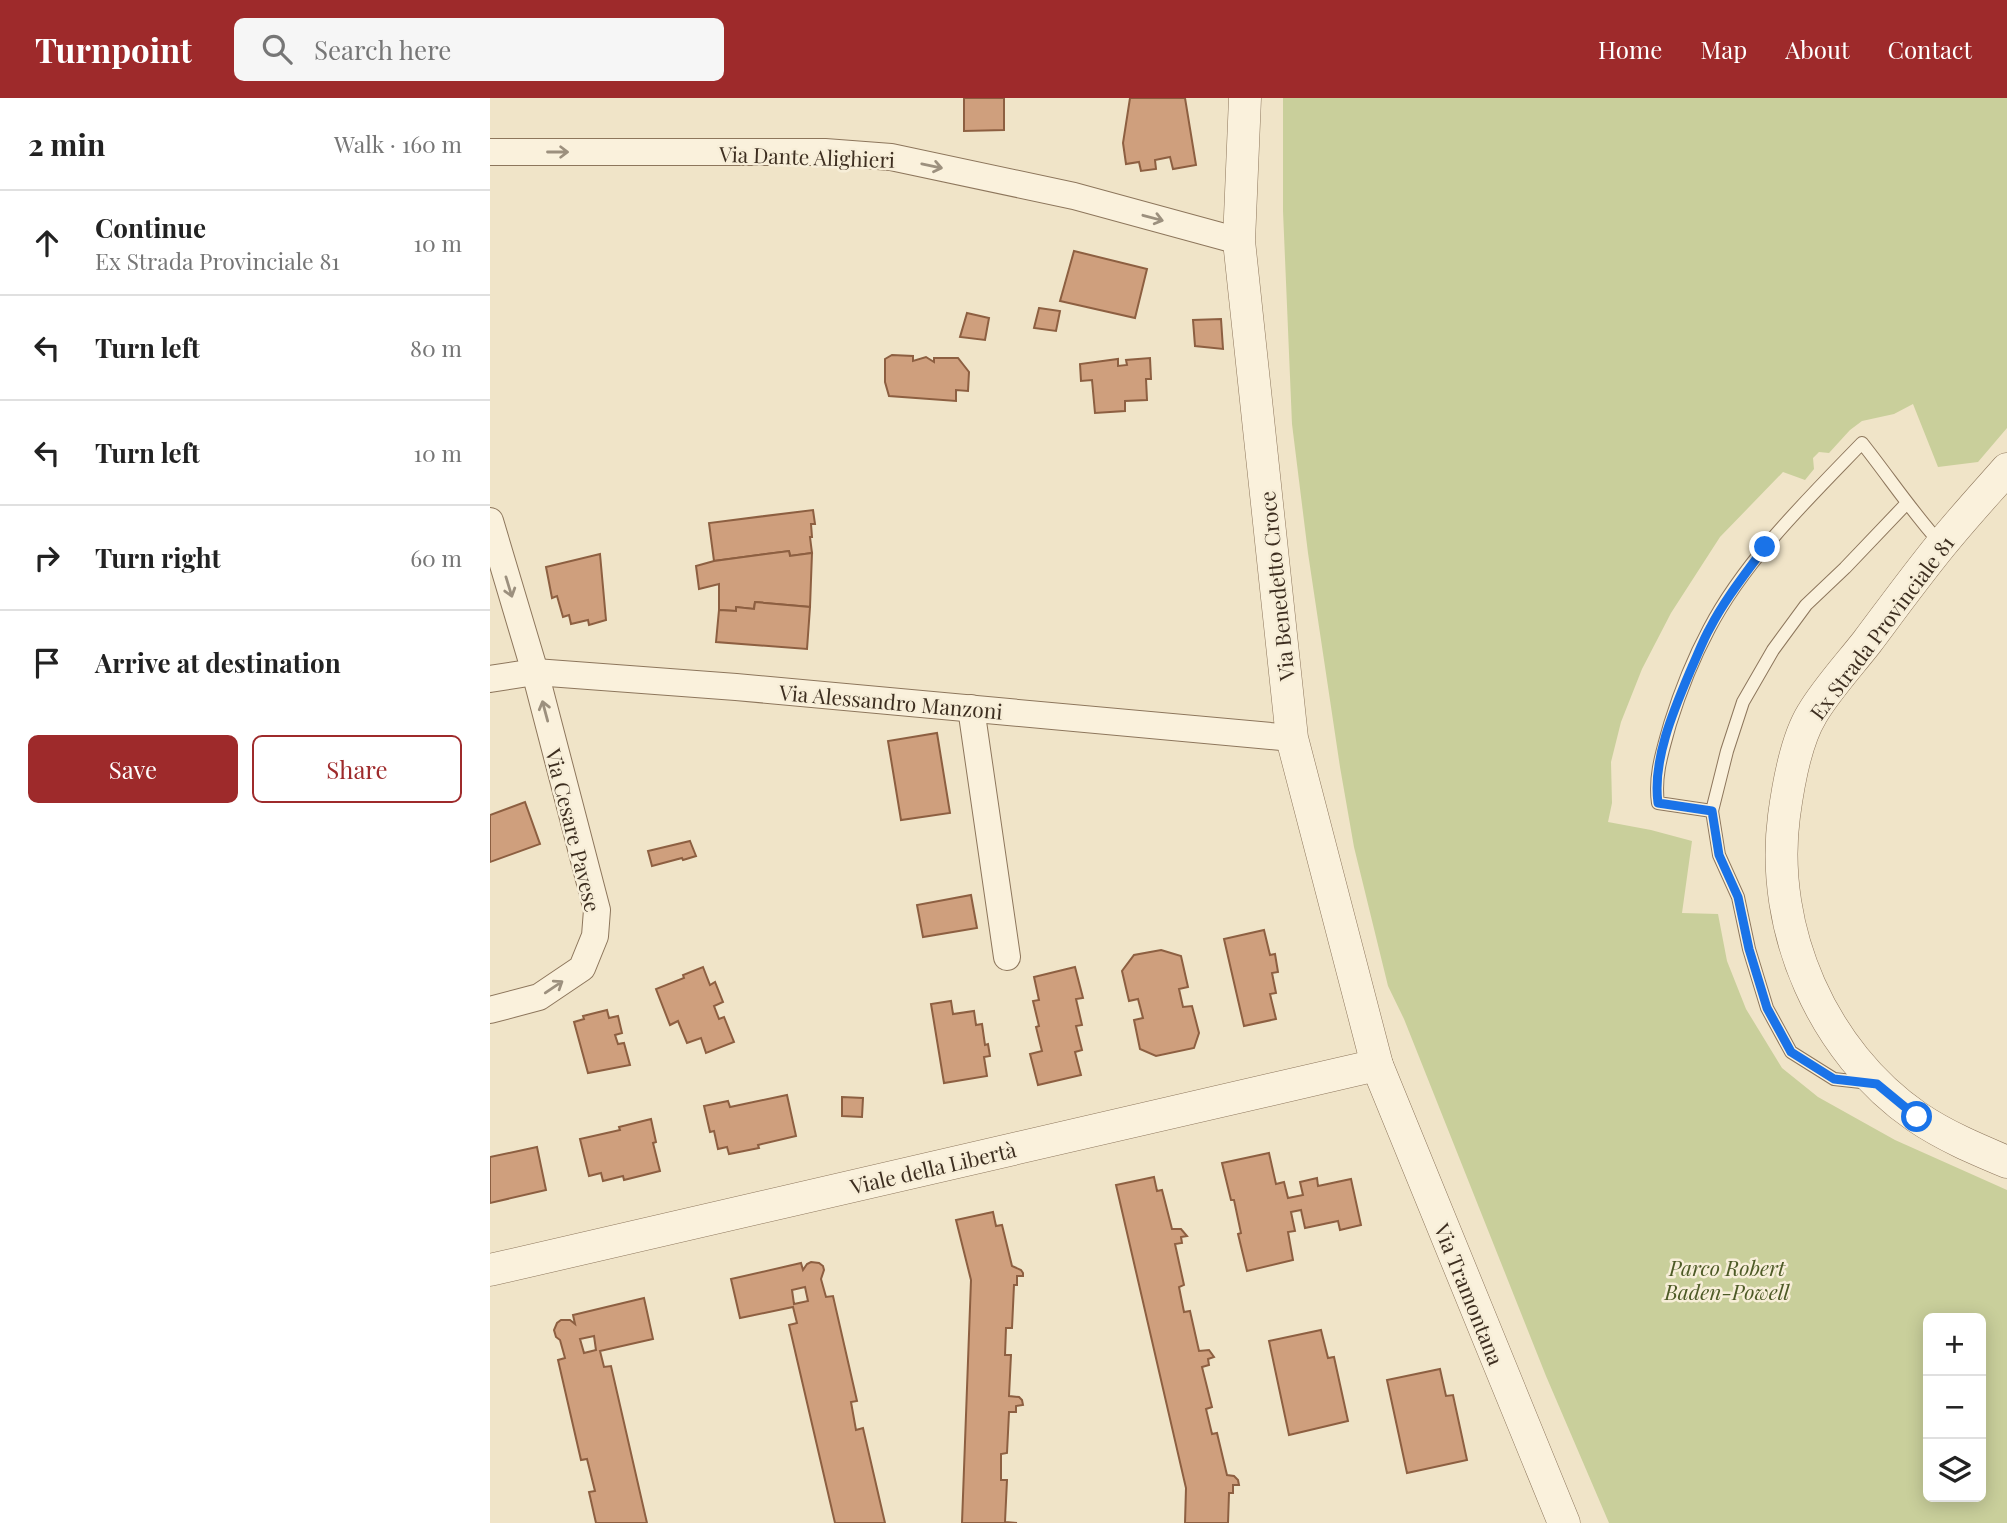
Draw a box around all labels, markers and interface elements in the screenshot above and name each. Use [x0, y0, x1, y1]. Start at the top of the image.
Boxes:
search box [234, 18, 724, 81]
text: Turnpoint [35, 27, 192, 71]
icon: search [258, 30, 296, 68]
text: Search here [314, 32, 451, 67]
text: Home [1598, 33, 1662, 65]
text: Map [1700, 33, 1747, 65]
text: About [1785, 33, 1849, 65]
text: Contact [1887, 33, 1972, 65]
text: 2 min [28, 124, 105, 164]
text: Walk · 160 m [334, 128, 462, 159]
street label: Via Dante Alighieri [718, 139, 895, 173]
one-way arrow [546, 145, 569, 158]
one-way arrow [920, 159, 943, 173]
text: Continue [95, 210, 206, 245]
one-way arrow [1141, 212, 1164, 225]
icon: ahead [28, 224, 66, 262]
text: 10 m [414, 227, 462, 258]
text: Ex Strada Provinciale 81 [95, 245, 340, 276]
icon: left [28, 329, 66, 367]
text: Turn left [95, 330, 200, 365]
text: 80 m [410, 332, 462, 363]
icon: left [28, 434, 66, 472]
text: Turn left [95, 435, 200, 470]
text: 10 m [414, 437, 462, 468]
street label: Via Benedetto Croce [1252, 490, 1300, 683]
street label: Ex Strada Provinciale 81 [1803, 529, 1960, 725]
route end [1749, 531, 1780, 562]
icon: right [28, 539, 66, 577]
text: Turn right [95, 540, 221, 575]
text: 60 m [410, 542, 462, 573]
one-way arrow [504, 576, 517, 598]
icon: arrive [28, 644, 66, 682]
text: Arrive at destination [95, 645, 341, 680]
street label: Via Alessandro Manzoni [777, 677, 1004, 725]
one-way arrow [537, 700, 550, 722]
button: Save [28, 735, 238, 803]
button: Share [252, 735, 462, 803]
street label: Via Cesare Pavese [540, 745, 608, 914]
one-way arrow [543, 980, 563, 994]
route start [1901, 1101, 1932, 1132]
street label: Viale della Libertà [846, 1134, 1019, 1200]
street label: Via Tramontana [1429, 1218, 1511, 1369]
park label: Parco Robert Baden-Powell [1664, 1253, 1791, 1305]
map controls [1923, 1313, 1986, 1502]
button: + [1923, 1313, 1986, 1376]
button: − [1923, 1376, 1986, 1439]
button: layers [1923, 1439, 1986, 1502]

